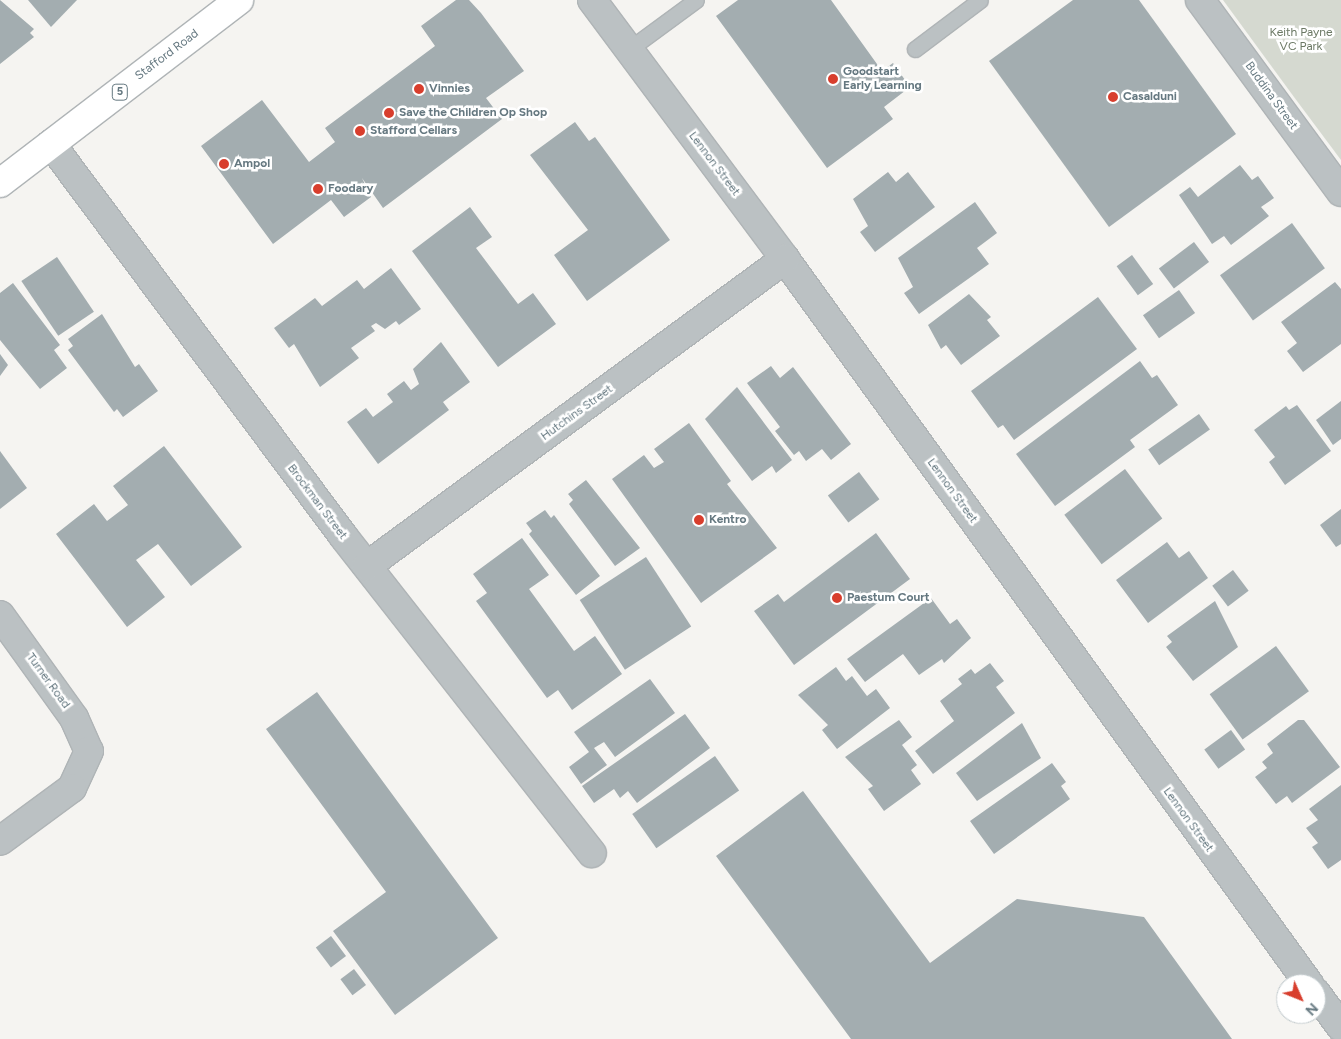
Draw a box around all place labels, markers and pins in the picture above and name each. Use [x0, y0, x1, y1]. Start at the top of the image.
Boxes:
place label: Goodstart Early Learning [843, 65, 922, 93]
marker: Goodstart Early Learning [827, 73, 839, 85]
place label: Vinnies [429, 82, 470, 96]
marker: Vinnies [413, 83, 425, 95]
place label: Casalduni [1123, 90, 1177, 104]
marker: Casalduni [1107, 91, 1119, 103]
place label: Save the Children Op Shop [399, 106, 547, 120]
marker: Save the Children Op Shop [383, 107, 395, 119]
place label: Stafford Cellars [370, 124, 457, 138]
marker: Stafford Cellars [354, 125, 366, 137]
place label: Ampol [234, 157, 270, 171]
marker: Ampol [218, 158, 230, 170]
place label: Foodary [328, 182, 373, 196]
marker: Foodary [312, 183, 324, 195]
place label: Kentro [709, 513, 746, 527]
marker: Kentro [693, 514, 705, 526]
place label: Paestum Court [847, 591, 930, 605]
marker: Paestum Court [831, 592, 843, 604]

